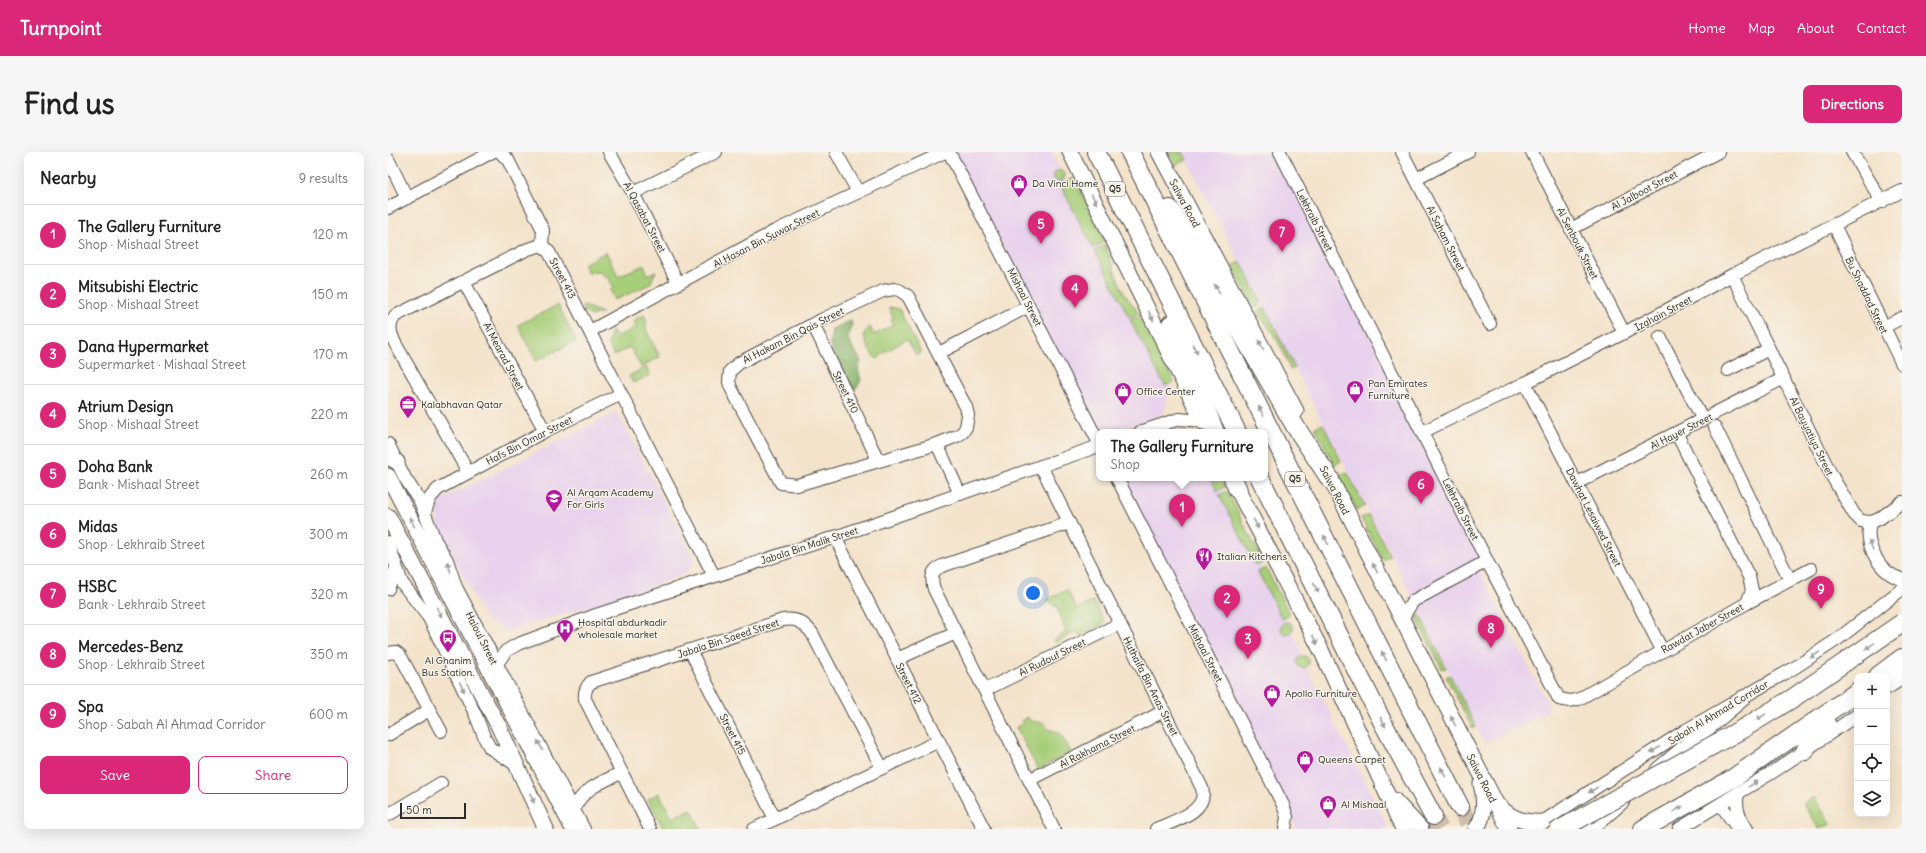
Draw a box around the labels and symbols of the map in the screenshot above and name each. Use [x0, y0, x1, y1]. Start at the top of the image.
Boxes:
street label: Al Jalboot Street [1609, 167, 1680, 213]
shop icon: Da Vinci Home [1009, 173, 1029, 198]
place label: Da Vinci Home [1032, 177, 1098, 190]
street label: Salwa Road [1166, 177, 1203, 230]
street label: Al Qasabat Street [620, 180, 669, 255]
road number: Q5 [1105, 182, 1125, 196]
street label: Lekhraib Street [1293, 187, 1336, 254]
one-way arrow [1091, 194, 1097, 205]
street label: Al Saham Street [1424, 203, 1468, 274]
street label: Al Senbouk Street [1554, 205, 1602, 282]
street label: Al Hasan Bin Suwar Street [711, 206, 822, 271]
pin: 5 [1028, 211, 1054, 244]
pin: 7 [1269, 219, 1295, 252]
street label: Bu Shaddad Street [1842, 255, 1891, 336]
street label: Street 413 [546, 256, 579, 301]
street label: Mishaal Street [1004, 266, 1045, 329]
pin: 4 [1062, 275, 1088, 308]
one-way arrow [1213, 283, 1220, 295]
street label: Izghain Street [1632, 293, 1695, 334]
street label: Al Hakam Bin Qais Street [740, 304, 847, 367]
one-way arrow [1148, 311, 1154, 322]
street label: Al Mearad Street [480, 320, 527, 393]
one-way arrow [1257, 339, 1264, 350]
one-way arrow [1192, 343, 1198, 354]
street label: Street 410 [830, 369, 861, 415]
place label: Pan Emirates Furniture [1368, 377, 1428, 402]
shop icon: Pan Emirates Furniture [1345, 379, 1365, 404]
shop icon: Office Center [1113, 381, 1133, 406]
place label: Office Center [1136, 385, 1195, 398]
office icon: Kalabhavan Qatar [398, 394, 418, 419]
street label: Al Bayyatiya Street [1787, 395, 1837, 478]
place label: Kalabhavan Qatar [421, 398, 503, 411]
one-way arrow [1258, 406, 1264, 417]
street label: Al Hayer Street [1648, 410, 1715, 453]
street label: Hafs Bin Omar Street [484, 413, 575, 468]
street label: Salwa Road [1317, 464, 1352, 517]
street label: Dawhat Lesaiwed Street [1563, 466, 1624, 569]
pin: 6 [1408, 471, 1434, 504]
road number: Q5 [1285, 472, 1305, 486]
street label: Lekhraib Street [1439, 476, 1482, 543]
place label: Al Arqam Academy For Girls [567, 486, 654, 511]
school or university icon: Al Arqam Academy For Girls [544, 488, 564, 513]
pin: 1 [1169, 494, 1195, 527]
one-way arrow [409, 516, 415, 527]
one-way arrow [1253, 518, 1259, 530]
street label: Jabala Bin Malik Street [759, 523, 860, 567]
one-way arrow [1323, 534, 1329, 546]
one-way arrow [1868, 538, 1874, 550]
restaurant icon: Italian Kitchens [1194, 546, 1214, 571]
place label: Italian Kitchens [1217, 550, 1287, 563]
one-way arrow [446, 560, 452, 572]
one-way arrow [1372, 562, 1378, 574]
pin: 9 [1808, 576, 1834, 609]
one-way arrow [1313, 582, 1319, 594]
your location [1023, 583, 1043, 603]
pin: 2 [1214, 585, 1240, 618]
street label: Rawdat Jaber Street [1659, 600, 1746, 656]
one-way arrow [436, 607, 442, 618]
street label: Haloul Street [463, 609, 501, 668]
pin: 8 [1478, 615, 1504, 648]
place label: Hospital abdurkadir wholesale market [578, 616, 667, 641]
street label: Jabala Bin Saeed Street [676, 616, 781, 661]
hospital icon: Hospital abdurkadir wholesale market [555, 618, 575, 643]
street label: Mishaal Street [1185, 622, 1226, 685]
pin: 3 [1235, 626, 1261, 659]
bus stop icon: Al Ghanim Bus Station. [438, 628, 458, 653]
street label: Huthaifa Bin Anas Street [1120, 634, 1182, 739]
one-way arrow [1312, 634, 1319, 645]
street label: Al Rudouf Street [1017, 635, 1088, 679]
one-way arrow [1865, 642, 1875, 650]
one-way arrow [1381, 650, 1388, 662]
one-way arrow [1809, 651, 1821, 658]
place label: Al Ghanim Bus Station. [422, 654, 474, 679]
street label: Street 412 [893, 661, 925, 706]
street label: Sabah Al Ahmad Corridor [1666, 677, 1771, 748]
one-way arrow [459, 682, 465, 693]
shop icon: Apollo Furniture [1262, 683, 1282, 708]
place label: Apollo Furniture [1285, 687, 1357, 700]
street label: Street 415 [717, 711, 749, 757]
one-way arrow [1756, 713, 1766, 721]
one-way arrow [1380, 716, 1386, 728]
one-way arrow [1450, 716, 1456, 727]
street label: Al Rakhama Street [1057, 721, 1138, 771]
one-way arrow [537, 739, 544, 750]
one-way arrow [1650, 746, 1660, 754]
shop icon: Queens Carpet [1295, 749, 1315, 774]
street label: Salwa Road [1464, 752, 1499, 805]
place label: Queens Carpet [1318, 753, 1386, 766]
one-way arrow [1440, 766, 1446, 778]
one-way arrow [1748, 780, 1758, 788]
one-way arrow [1587, 787, 1599, 794]
one-way arrow [529, 792, 535, 803]
shop icon: Al Mishaal [1318, 794, 1338, 819]
place label: Al Mishaal [1341, 798, 1386, 811]
scale bar [400, 801, 466, 820]
one-way arrow [1672, 805, 1684, 812]

